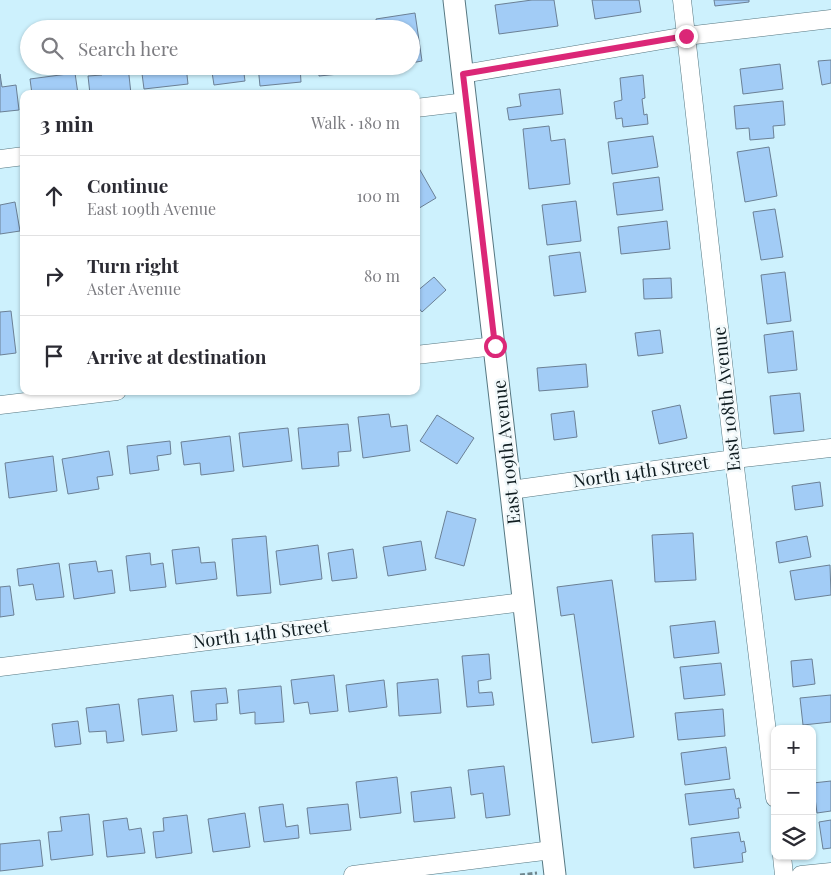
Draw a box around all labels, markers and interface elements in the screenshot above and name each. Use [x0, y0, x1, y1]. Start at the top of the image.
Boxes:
search box [20, 20, 420, 75]
route end [675, 25, 698, 48]
icon: search [38, 34, 66, 62]
text: Search here [78, 35, 178, 61]
text: 3 min [40, 109, 94, 137]
text: Walk · 180 m [311, 112, 400, 133]
text: Continue [87, 172, 168, 198]
icon: ahead [40, 182, 68, 210]
text: 100 m [357, 185, 400, 206]
text: East 109th Avenue [87, 198, 216, 219]
text: Turn right [87, 252, 179, 278]
icon: right [40, 262, 68, 290]
text: 80 m [364, 265, 400, 286]
text: Aster Avenue [87, 278, 181, 299]
street label: East 108th Avenue [706, 325, 746, 473]
route start [484, 335, 507, 358]
icon: arrive [40, 342, 68, 370]
text: Arrive at destination [87, 343, 267, 369]
street label: East 109th Avenue [486, 379, 526, 526]
street label: North 14th Street [571, 450, 711, 492]
street label: North 14th Street [191, 613, 331, 653]
map controls [771, 725, 816, 860]
button: + [771, 725, 816, 770]
button: − [771, 770, 816, 815]
button: layers [771, 815, 816, 860]

